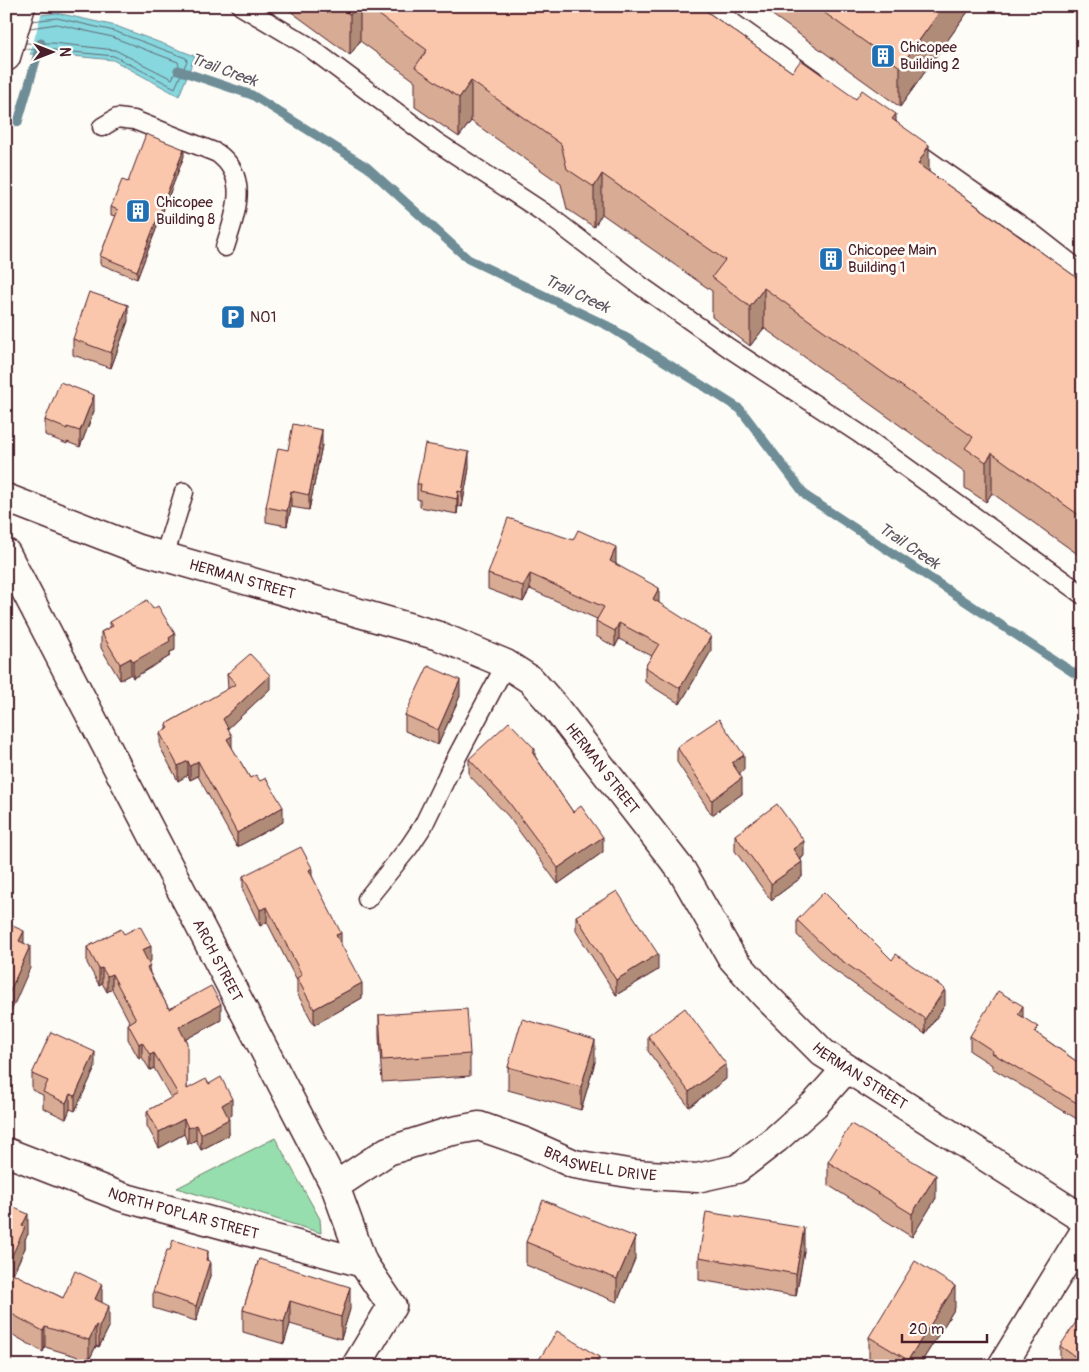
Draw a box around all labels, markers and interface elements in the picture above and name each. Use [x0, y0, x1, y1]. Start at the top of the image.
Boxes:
north arrow [28, 28, 78, 78]
place label: Chicopee Building 2 [900, 38, 960, 74]
building icon: Chicopee Building 2 [870, 43, 896, 69]
text: N [56, 47, 73, 57]
water label: Trail Creek [188, 49, 261, 92]
place label: Chicopee Building 8 [156, 193, 215, 229]
building icon: Chicopee Building 8 [125, 198, 151, 224]
place label: Chicopee Main Building 1 [848, 241, 937, 277]
building icon: Chicopee Main Building 1 [818, 246, 844, 272]
water label: Trail Creek [541, 270, 614, 318]
parking icon: N01 [220, 304, 246, 330]
place label: N01 [250, 308, 276, 327]
water label: Trail Creek [875, 518, 944, 574]
street label: HERMAN STREET [187, 555, 298, 603]
street label: HERMAN STREET [561, 719, 644, 818]
street label: ARCH STREET [188, 916, 247, 1005]
street label: HERMAN STREET [808, 1038, 911, 1114]
street label: BRASWELL DRIVE [541, 1142, 657, 1185]
street label: NORTH POPLAR STREET [105, 1183, 261, 1243]
scale bar [902, 1312, 986, 1344]
text: 20 m [909, 1320, 944, 1339]

